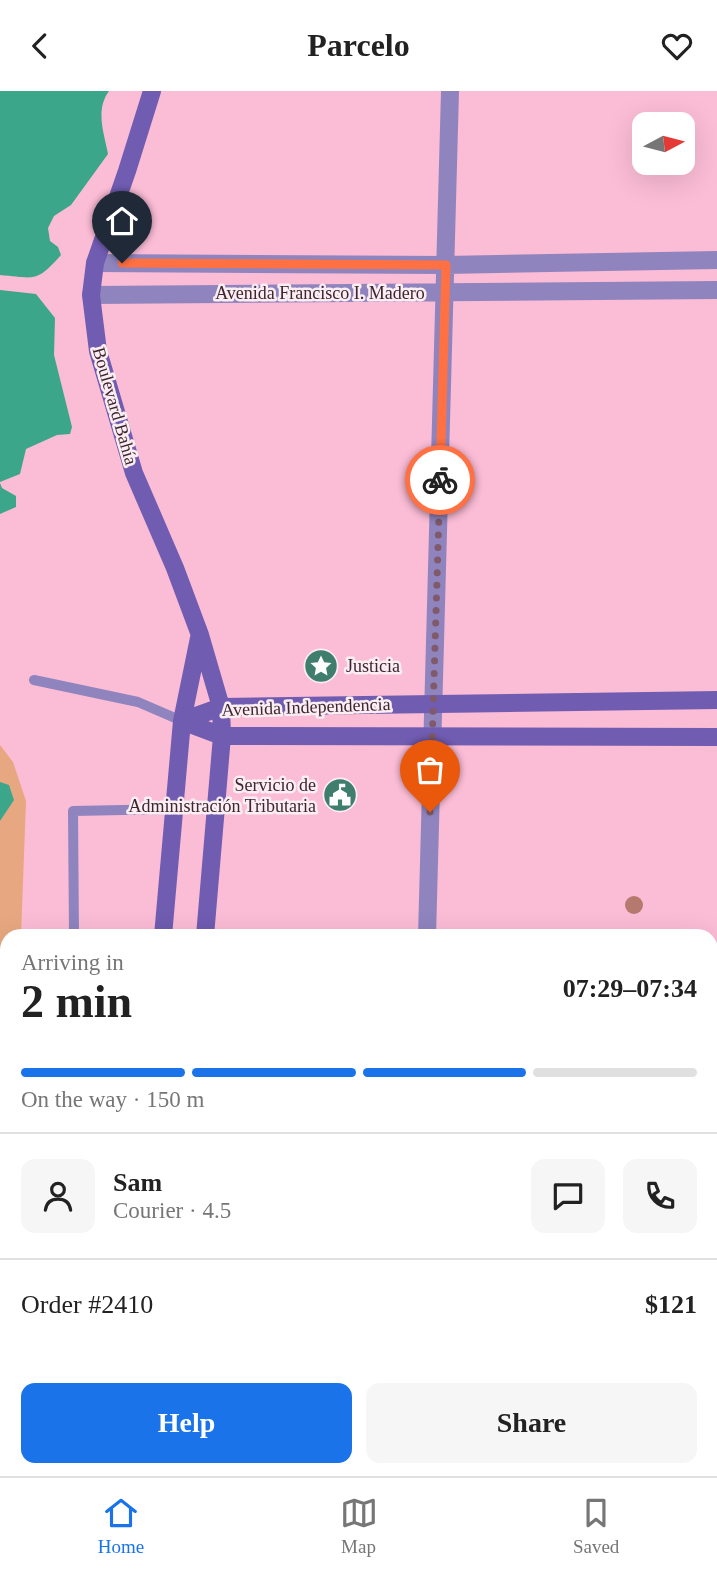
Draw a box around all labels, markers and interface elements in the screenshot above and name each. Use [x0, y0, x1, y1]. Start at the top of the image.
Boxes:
icon: back [21, 27, 59, 65]
text: Parcelo [307, 27, 410, 63]
icon: heart [658, 27, 696, 65]
north arrow [632, 112, 695, 175]
map controls [632, 112, 695, 175]
pin [92, 191, 152, 263]
icon: home [103, 202, 141, 240]
street label: Avenida Francisco I. Madero [215, 283, 425, 303]
street label: Boulevard Bahía [89, 345, 141, 467]
courier [405, 445, 475, 515]
icon: bike [421, 461, 459, 499]
place icon: Justicia [302, 647, 340, 685]
place label: Justicia [346, 656, 400, 676]
street label: Avenida Independencia [221, 694, 391, 720]
pin [400, 740, 460, 812]
icon: bag [411, 751, 449, 789]
place label: Servicio de Administración Tributaria [129, 775, 316, 816]
public building icon: Servicio de Administración Tributaria [321, 776, 359, 814]
text: Arriving in [21, 950, 124, 975]
text: 07:29–07:34 [563, 974, 697, 1003]
text: 2 min [21, 976, 132, 1027]
text: On the way · 150 m [21, 1087, 204, 1112]
button: person [21, 1159, 95, 1233]
button: chat [531, 1159, 605, 1233]
button: phone [623, 1159, 697, 1233]
text: Sam [113, 1168, 162, 1197]
text: Courier · 4.5 [113, 1198, 231, 1223]
text: Order #2410 [21, 1290, 153, 1319]
text: $121 [645, 1290, 697, 1319]
button: Help [21, 1383, 352, 1463]
button: Share [366, 1383, 697, 1463]
tab: Home [98, 1494, 144, 1558]
tab: Map [340, 1494, 378, 1558]
tab: Saved [573, 1494, 619, 1558]

